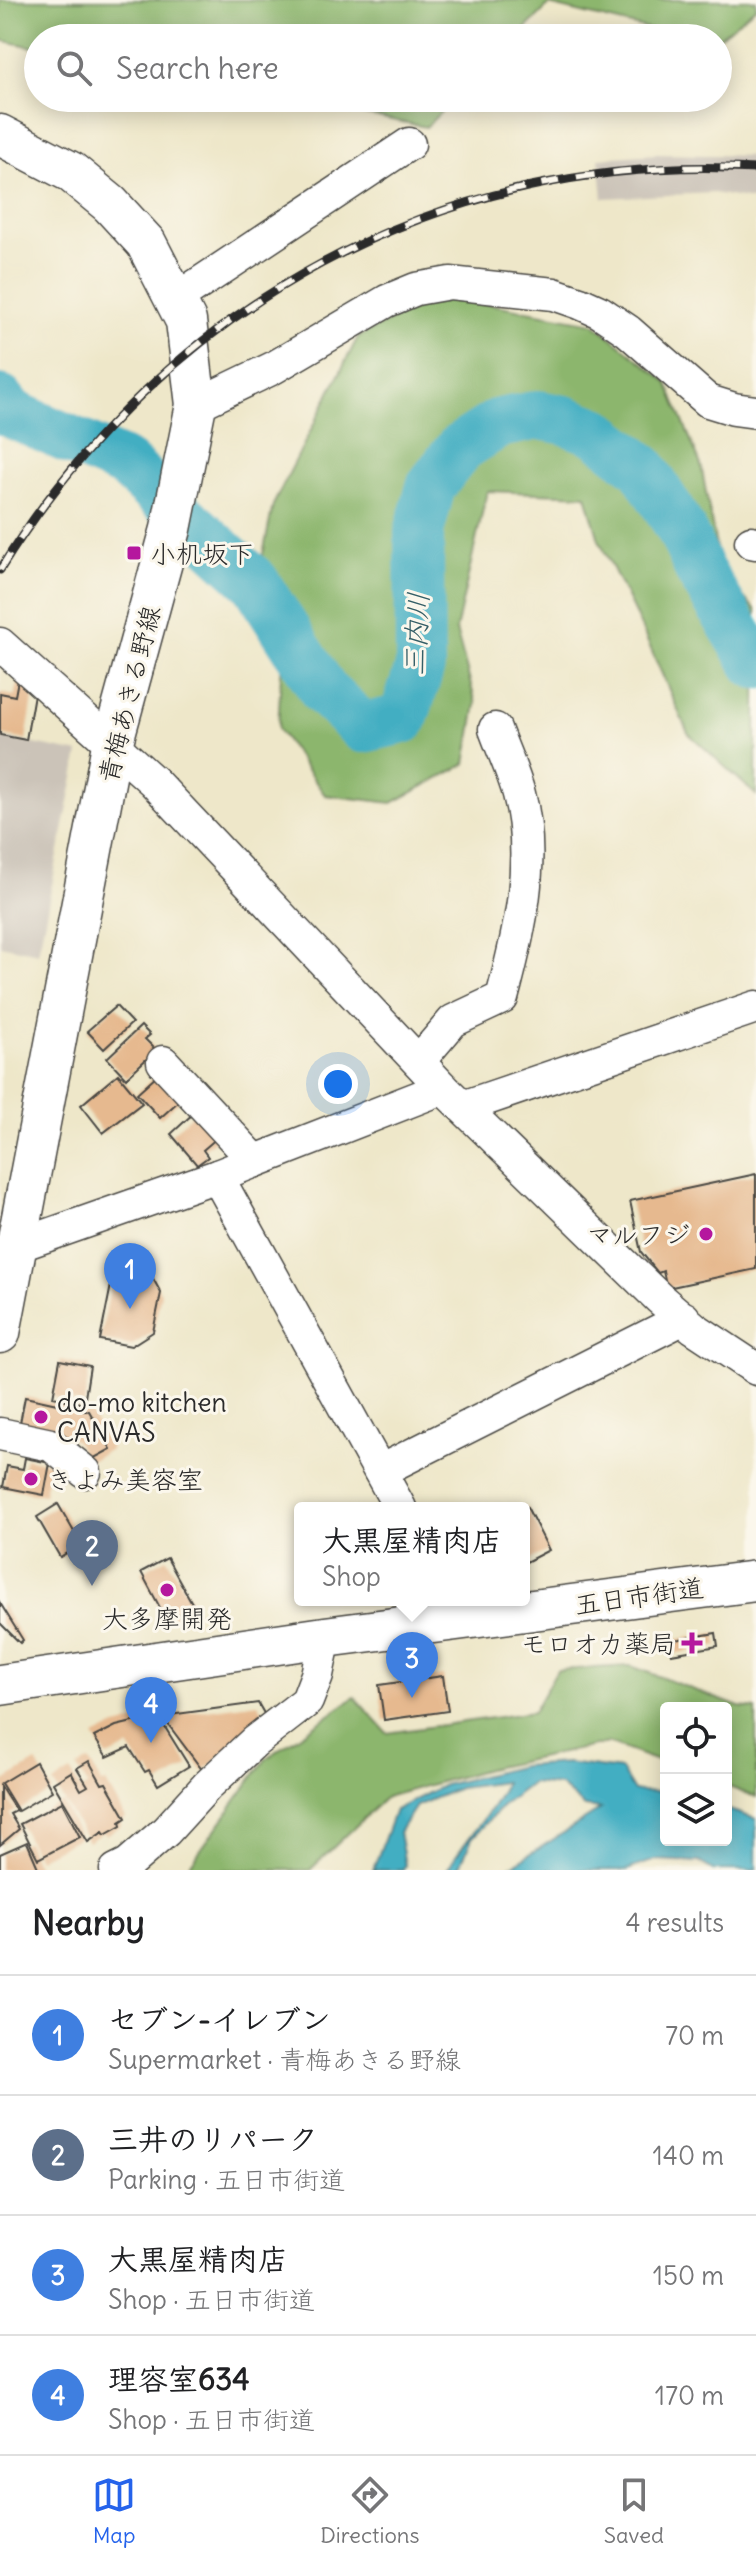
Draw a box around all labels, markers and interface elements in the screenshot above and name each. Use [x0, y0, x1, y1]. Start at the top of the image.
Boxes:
search box [24, 24, 732, 112]
icon: search [52, 46, 96, 90]
text: Search here [116, 49, 279, 87]
place label: 小机坂下 [150, 537, 254, 570]
marker: 小机坂下 [125, 544, 143, 562]
water label: 三内川 [396, 591, 436, 677]
street label: 青梅あきる野線 [91, 602, 167, 786]
your location [318, 1064, 358, 1104]
place label: マルフジ [587, 1218, 690, 1251]
marker: マルフジ [697, 1225, 715, 1243]
pin: 1 [104, 1243, 156, 1309]
place label: do-mo kitchen CANVAS [57, 1386, 227, 1449]
marker: do-mo kitchen CANVAS [32, 1408, 50, 1426]
place label: きよみ美容室 [47, 1463, 203, 1496]
marker: きよみ美容室 [22, 1470, 40, 1488]
popup [294, 1502, 530, 1606]
pin: 2 [66, 1520, 118, 1586]
text: 大黒屋精肉店 [322, 1521, 502, 1559]
text: Shop [322, 1560, 381, 1593]
street label: 五日市街道 [572, 1571, 706, 1621]
marker: 大多摩開発 [158, 1581, 176, 1599]
place label: 大多摩開発 [102, 1602, 232, 1635]
place label: モロオカ薬局 [521, 1627, 676, 1660]
pin: 3 [386, 1632, 438, 1698]
marker: モロオカ薬局 [683, 1634, 701, 1652]
pin: 4 [125, 1677, 177, 1743]
map controls [660, 1702, 732, 1846]
button: locate [660, 1702, 732, 1774]
button: layers [660, 1774, 732, 1846]
text: Nearby [32, 1901, 145, 1944]
text: 4 results [626, 1906, 724, 1939]
text: セブン-イレブン [108, 2000, 331, 2038]
text: 1 [53, 2019, 63, 2052]
text: 70 m [665, 2019, 724, 2052]
text: Supermarket · 青梅あきる野線 [108, 2043, 461, 2076]
text: 三井のリパーク [108, 2120, 318, 2158]
text: 2 [51, 2139, 65, 2172]
text: 140 m [653, 2139, 724, 2172]
text: Parking · 五日市街道 [108, 2163, 345, 2196]
text: 大黒屋精肉店 [108, 2240, 288, 2278]
text: 3 [51, 2259, 65, 2292]
text: 150 m [653, 2259, 724, 2292]
text: Shop · 五日市街道 [108, 2283, 315, 2316]
text: 理容室634 [108, 2360, 250, 2398]
text: 4 [50, 2379, 66, 2412]
text: 170 m [655, 2379, 724, 2412]
text: Shop · 五日市街道 [108, 2403, 315, 2436]
tab: Map [92, 2473, 136, 2549]
tab: Directions [320, 2473, 420, 2549]
tab: Saved [604, 2473, 664, 2549]

